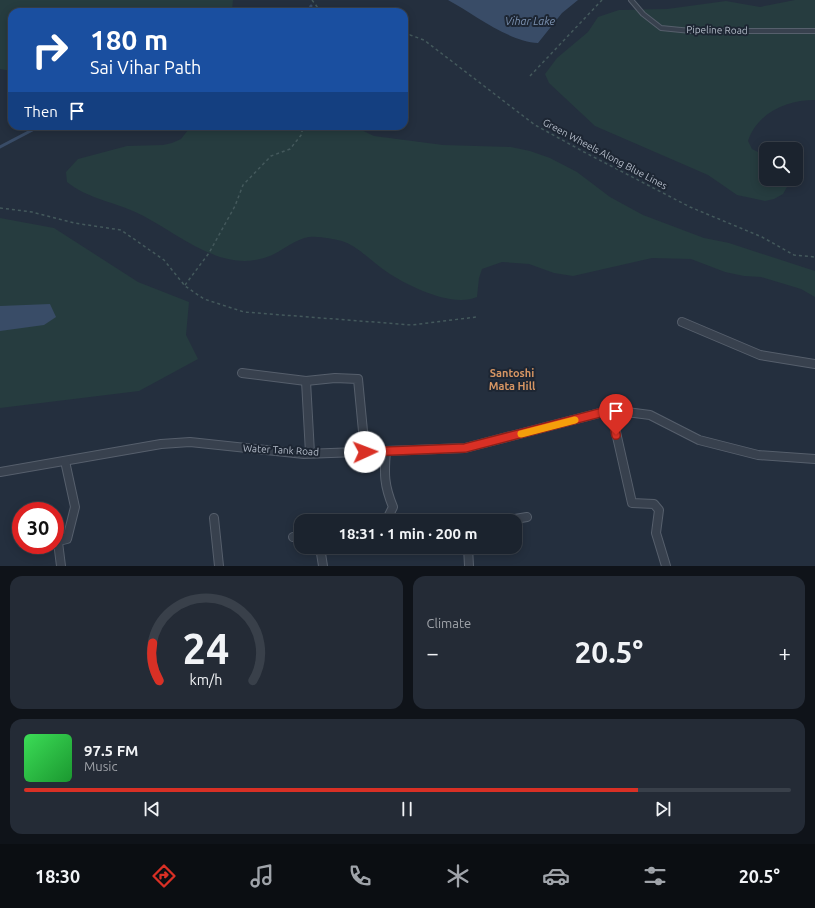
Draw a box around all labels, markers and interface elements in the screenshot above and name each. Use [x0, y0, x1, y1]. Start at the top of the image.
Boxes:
water label: Vihar Lake [505, 15, 556, 27]
icon: right [24, 24, 76, 76]
text: 180 m [90, 24, 168, 55]
street label: Pipeline Road [686, 24, 748, 36]
text: Sai Vihar Path [90, 57, 201, 77]
icon: arrive [66, 100, 88, 122]
text: Then [24, 103, 58, 120]
street label: Green Wheels Along Blue Lines [541, 117, 669, 191]
map controls [759, 142, 803, 186]
button: search [759, 142, 803, 186]
district label: Santoshi Mata Hill [489, 367, 536, 392]
pin [599, 394, 633, 435]
icon: arrive [605, 400, 627, 422]
position arrow [344, 431, 386, 473]
street label: Water Tank Road [243, 443, 319, 457]
speed limit sign: 30 [12, 502, 64, 554]
text: 18:31 · 1 min · 200 m [339, 525, 477, 542]
text: Climate [427, 616, 471, 630]
text: 24 [183, 624, 230, 671]
text: 20.5° [574, 635, 643, 669]
text: − [427, 640, 439, 665]
text: + [779, 640, 791, 665]
text: km/h [190, 671, 223, 687]
text: 97.5 FM [84, 742, 138, 759]
text: Music [84, 759, 118, 773]
icon: previous [141, 798, 163, 820]
icon: pause [396, 798, 418, 820]
icon: next [652, 798, 674, 820]
icon: directions [150, 862, 178, 890]
icon: music [248, 862, 276, 890]
icon: phone [346, 862, 374, 890]
icon: climate [444, 862, 472, 890]
icon: car [542, 862, 570, 890]
icon: filters [641, 862, 669, 890]
text: 18:30 [35, 866, 80, 886]
text: 20.5° [739, 866, 780, 886]

